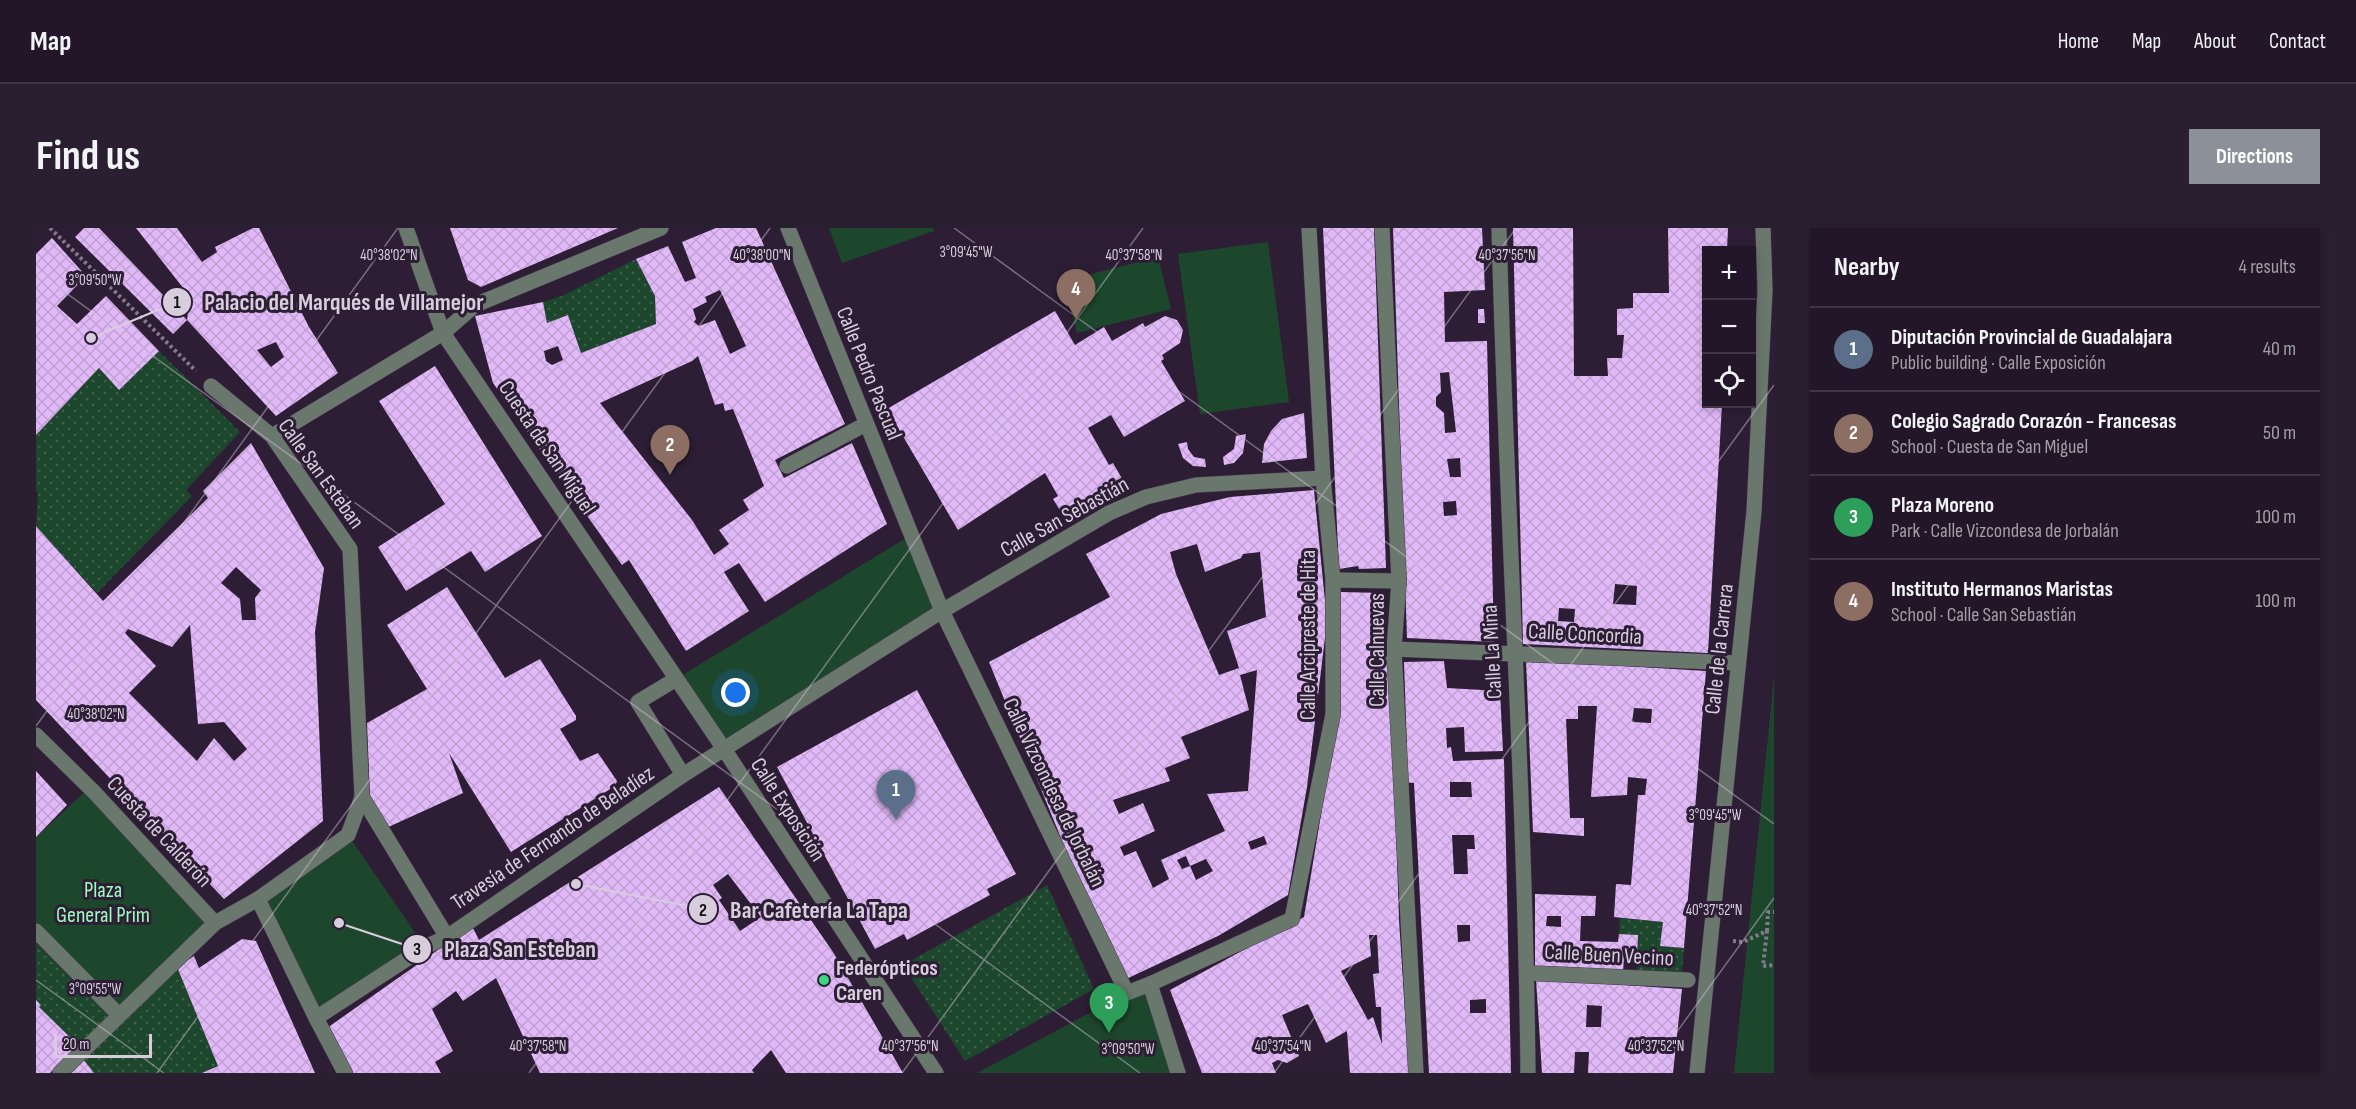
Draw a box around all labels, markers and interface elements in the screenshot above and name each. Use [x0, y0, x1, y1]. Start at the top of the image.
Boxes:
text: Map [30, 25, 71, 58]
text: Home [2058, 29, 2099, 54]
text: Map [2132, 29, 2161, 54]
text: About [2194, 29, 2236, 54]
text: Contact [2269, 29, 2326, 54]
button: Directions [2189, 129, 2320, 184]
text: Find us [36, 131, 140, 182]
text: 3°09'45"W [940, 243, 993, 262]
text: 40°38'02"N [360, 246, 418, 265]
text: 40°38'00"N [733, 246, 791, 265]
text: 40°37'58"N [1105, 246, 1163, 265]
text: 40°37'56"N [1478, 246, 1536, 265]
map controls [1702, 246, 1756, 408]
button: + [1702, 246, 1756, 300]
text: Nearby [1834, 252, 1900, 283]
text: 4 results [2239, 255, 2296, 279]
pin: 4 [1056, 270, 1096, 319]
text: 3°09'50"W [68, 271, 122, 290]
callout: Palacio del Marqués de Villamejor [162, 281, 496, 323]
text: Palacio del Marqués de Villamejor [204, 288, 484, 317]
text: 1 [173, 292, 181, 313]
button: − [1702, 300, 1756, 354]
street label: Calle Pedro Pascual [830, 303, 908, 444]
text: Diputación Provincial de Guadalajara [1891, 324, 2172, 351]
text: 1 [1850, 337, 1857, 361]
text: 40 m [2263, 337, 2296, 361]
text: Public building · Calle Exposición [1891, 351, 2106, 375]
button: locate [1702, 354, 1756, 408]
street label: Cuesta de San Miguel [492, 376, 601, 520]
text: Colegio Sagrado Corazón - Francesas [1891, 408, 2176, 435]
street label: Calle San Esteban [272, 414, 370, 534]
text: 2 [1849, 421, 1858, 445]
text: 50 m [2263, 421, 2296, 445]
pin: 2 [650, 426, 690, 475]
text: School · Cuesta de San Miguel [1891, 435, 2088, 459]
street label: Calle San Sebastián [996, 471, 1134, 564]
text: Plaza Moreno [1891, 492, 1994, 519]
text: 3 [1849, 505, 1858, 529]
text: 100 m [2255, 505, 2296, 529]
text: Park · Calle Vizcondesa de Jorbalán [1891, 519, 2119, 543]
street label: Calle Arcipreste de Hita [1295, 550, 1322, 720]
text: Instituto Hermanos Maristas [1891, 576, 2113, 603]
street label: Calle de la Carrera [1699, 583, 1740, 716]
text: 4 [1849, 589, 1858, 613]
text: 100 m [2255, 589, 2296, 613]
street label: Calle Calnuevas [1364, 593, 1391, 707]
text: School · Calle San Sebastián [1891, 603, 2076, 627]
street label: Calle La Mina [1477, 604, 1508, 700]
street label: Calle Concordia [1527, 618, 1642, 651]
your location [721, 678, 750, 707]
street label: Calle Vizcondesa de Jorbalán [996, 694, 1111, 892]
text: 40°38'02"N [67, 705, 125, 724]
street label: Calle Exposición [744, 753, 831, 867]
street label: Travesía de Fernando de Beladíez [446, 760, 660, 916]
pin: 1 [876, 770, 916, 820]
street label: Cuesta de Calderón [101, 771, 217, 893]
text: 3°09'45"W [1689, 806, 1742, 825]
park label: Plaza General Prim [56, 877, 150, 929]
callout: Bar Cafetería La Tapa [688, 888, 920, 930]
text: Bar Cafetería La Tapa [730, 896, 908, 925]
text: 2 [699, 900, 707, 921]
text: 40°37'52"N [1686, 901, 1742, 920]
callout: Plaza San Esteban [402, 928, 608, 970]
text: Plaza San Esteban [444, 935, 596, 964]
text: 3 [413, 939, 421, 960]
street label: Calle Buen Vecino [1544, 939, 1674, 972]
place label: Federópticos Caren [836, 955, 938, 1007]
marker: Federópticos Caren [817, 973, 831, 987]
text: 3°09'55"W [69, 980, 122, 999]
pin: 3 [1090, 984, 1128, 1033]
scale bar [54, 1031, 152, 1058]
text: 20 m [63, 1035, 90, 1054]
text: 40°37'58"N [509, 1037, 567, 1056]
text: 40°37'56"N [881, 1037, 939, 1056]
text: 40°37'54"N [1255, 1037, 1311, 1056]
text: 40°37'52"N [1628, 1037, 1684, 1056]
text: 3°09'50"W [1101, 1040, 1155, 1059]

